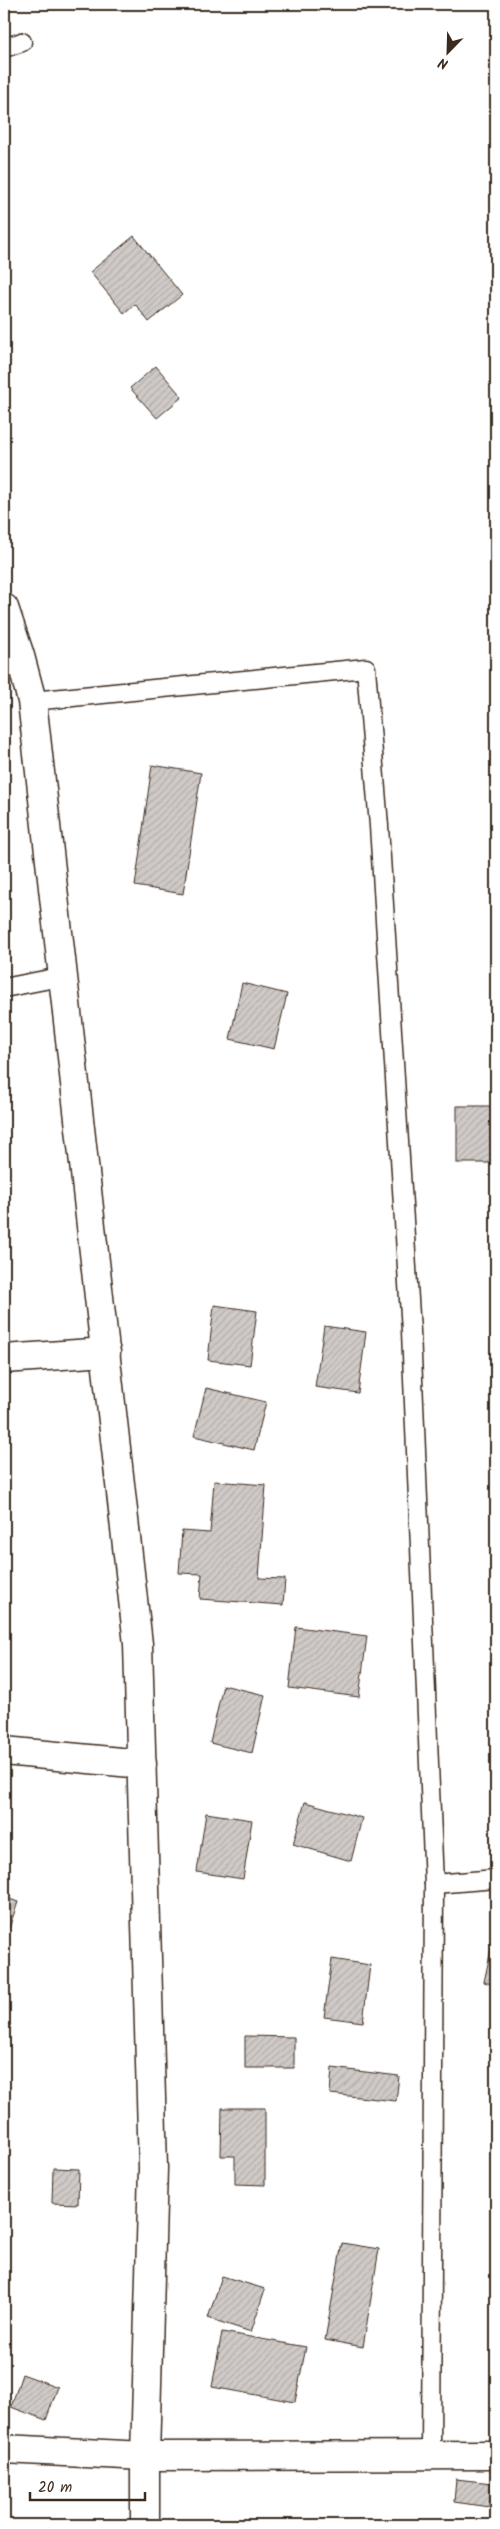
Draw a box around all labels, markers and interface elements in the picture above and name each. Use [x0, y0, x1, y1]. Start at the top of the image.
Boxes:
north arrow [422, 28, 472, 78]
text: N [435, 51, 452, 75]
scale bar [30, 2469, 145, 2501]
text: 20 m [38, 2476, 72, 2500]

